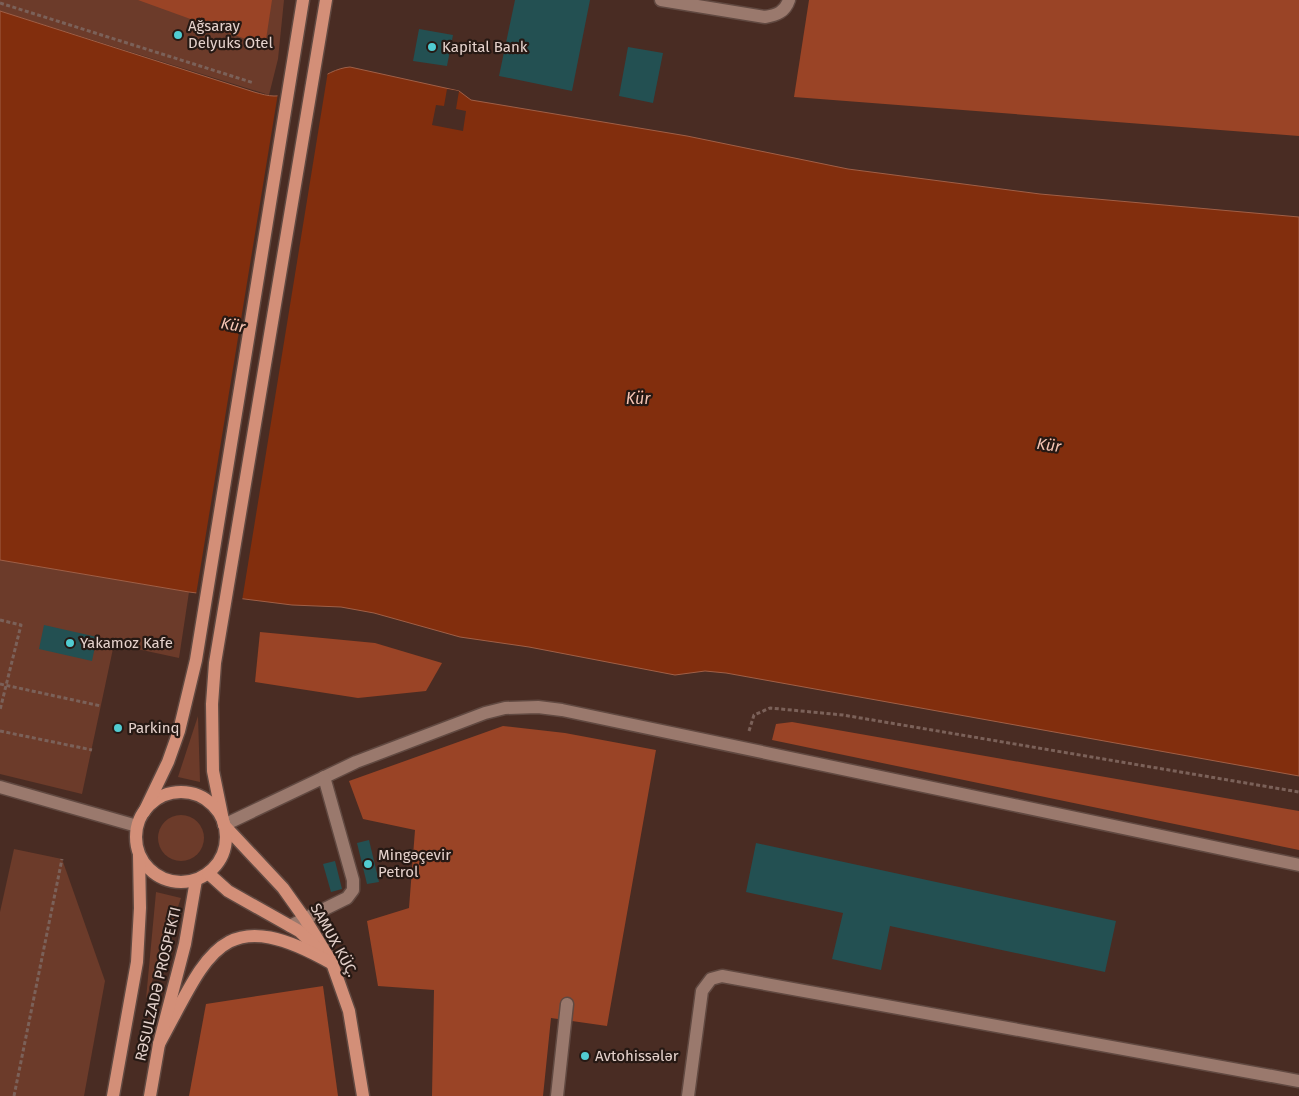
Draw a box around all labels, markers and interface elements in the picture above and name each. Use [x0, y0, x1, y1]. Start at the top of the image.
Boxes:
place label: Ağsaray Delyuks Otel [188, 17, 274, 52]
marker: Ağsaray Delyuks Otel [172, 29, 184, 41]
place label: Kapital Bank [442, 38, 528, 56]
marker: Kapital Bank [426, 41, 438, 53]
water label: Kür [219, 313, 248, 337]
water label: Kür [626, 389, 651, 408]
water label: Kür [1036, 434, 1063, 456]
place label: Yakamoz Kafe [80, 634, 173, 652]
marker: Yakamoz Kafe [64, 637, 76, 649]
place label: Parkinq [128, 719, 180, 737]
marker: Parkinq [112, 722, 124, 734]
place label: Mingəçevir Petrol [378, 846, 451, 881]
marker: Mingəçevir Petrol [362, 858, 374, 870]
street label: SAMUX KÜÇ. [306, 900, 362, 980]
street label: RƏSULZADƏ PROSPEKTI [131, 905, 185, 1063]
place label: Avtohissələr [595, 1047, 679, 1065]
marker: Avtohissələr [579, 1050, 591, 1062]

